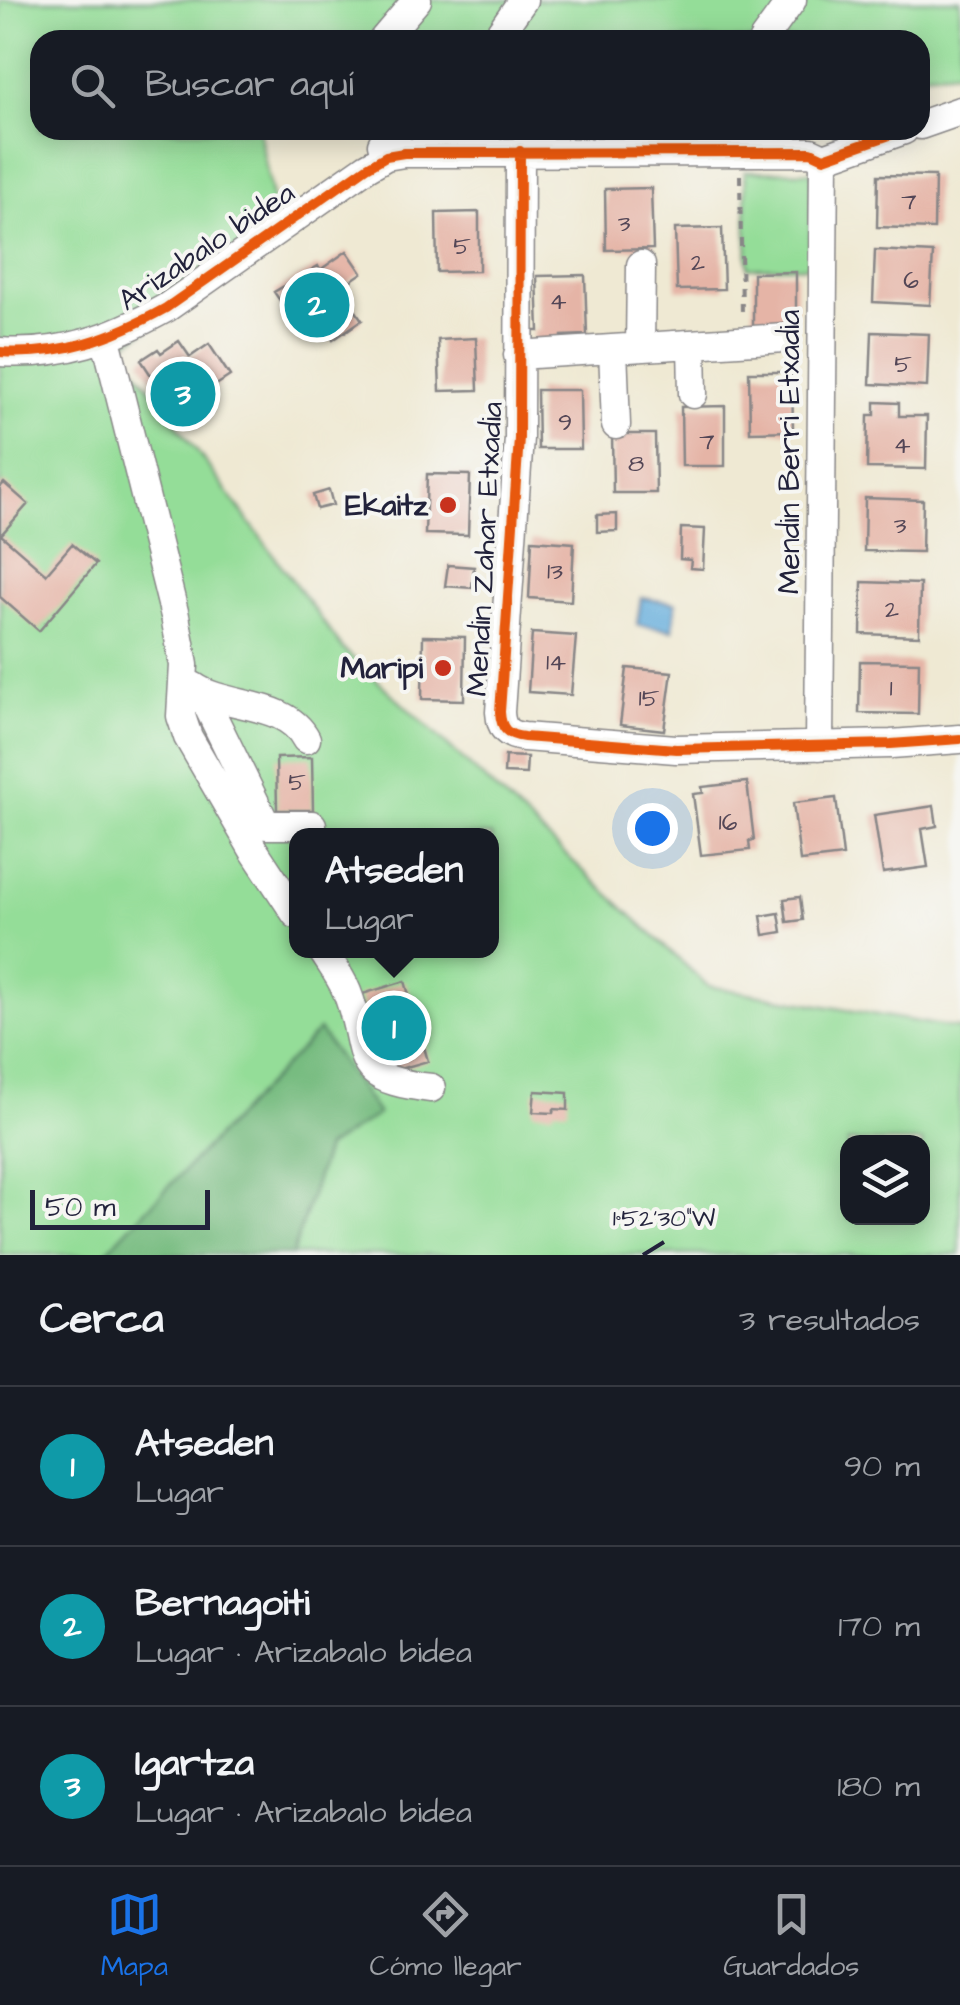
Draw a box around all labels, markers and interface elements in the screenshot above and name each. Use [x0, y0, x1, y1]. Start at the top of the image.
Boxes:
search box [30, 30, 930, 140]
icon: search [65, 58, 120, 113]
text: Buscar aquí [145, 59, 354, 111]
street label: Arizabalo bidea [110, 172, 303, 321]
house number: 7 [901, 184, 917, 219]
house number: 3 [618, 206, 631, 241]
house number: 5 [453, 229, 471, 264]
house number: 2 [691, 245, 705, 280]
house number: 6 [903, 263, 919, 298]
pin: 2 [284, 268, 350, 342]
house number: 4 [549, 284, 567, 319]
street label: Mendin Berri Etxadia [769, 310, 811, 594]
house number: 5 [894, 347, 912, 382]
pin: 3 [150, 356, 216, 432]
street label: Mendin Zahar Etxadia [456, 401, 514, 697]
house number: 9 [558, 405, 572, 440]
house number: 7 [699, 424, 715, 459]
house number: 4 [893, 428, 911, 463]
house number: 8 [628, 446, 644, 481]
place label: Ekaitz [345, 485, 429, 527]
marker: Ekaitz [437, 494, 459, 516]
house number: 3 [894, 508, 907, 543]
house number: 13 [547, 554, 563, 589]
house number: 2 [885, 592, 899, 627]
house number: 14 [546, 645, 566, 680]
place label: Maripi [341, 648, 423, 691]
marker: Maripi [432, 657, 454, 679]
house number: 1 [889, 671, 893, 706]
house number: 15 [639, 681, 660, 716]
house number: 5 [288, 765, 306, 800]
your location [627, 803, 678, 854]
house number: 16 [719, 805, 738, 840]
popup [289, 828, 499, 958]
text: Atseden [325, 845, 463, 897]
text: Lugar [325, 897, 414, 942]
pin: 1 [362, 990, 426, 1066]
map controls [840, 1135, 930, 1225]
button: layers [840, 1135, 930, 1225]
scale bar [30, 1185, 210, 1230]
text: 50 m [45, 1188, 116, 1227]
text: 1°52'30"W [613, 1201, 716, 1236]
text: Cerca [40, 1291, 164, 1349]
text: 3 resultados [739, 1298, 920, 1343]
text: Atseden [135, 1418, 273, 1470]
text: 1 [70, 1444, 75, 1489]
text: 90 m [844, 1444, 920, 1489]
text: Lugar [135, 1470, 224, 1515]
text: Bernagoiti [135, 1578, 310, 1630]
text: 2 [63, 1604, 82, 1649]
text: 170 m [838, 1604, 920, 1649]
text: Lugar · Arizabalo bidea [135, 1630, 472, 1675]
text: Igartza [135, 1738, 254, 1790]
text: 3 [64, 1764, 81, 1809]
text: 180 m [837, 1764, 920, 1809]
text: Lugar · Arizabalo bidea [135, 1790, 472, 1835]
tab: Mapa [101, 1887, 168, 1986]
tab: Cómo llegar [369, 1887, 522, 1986]
tab: Guardados [723, 1887, 859, 1986]

